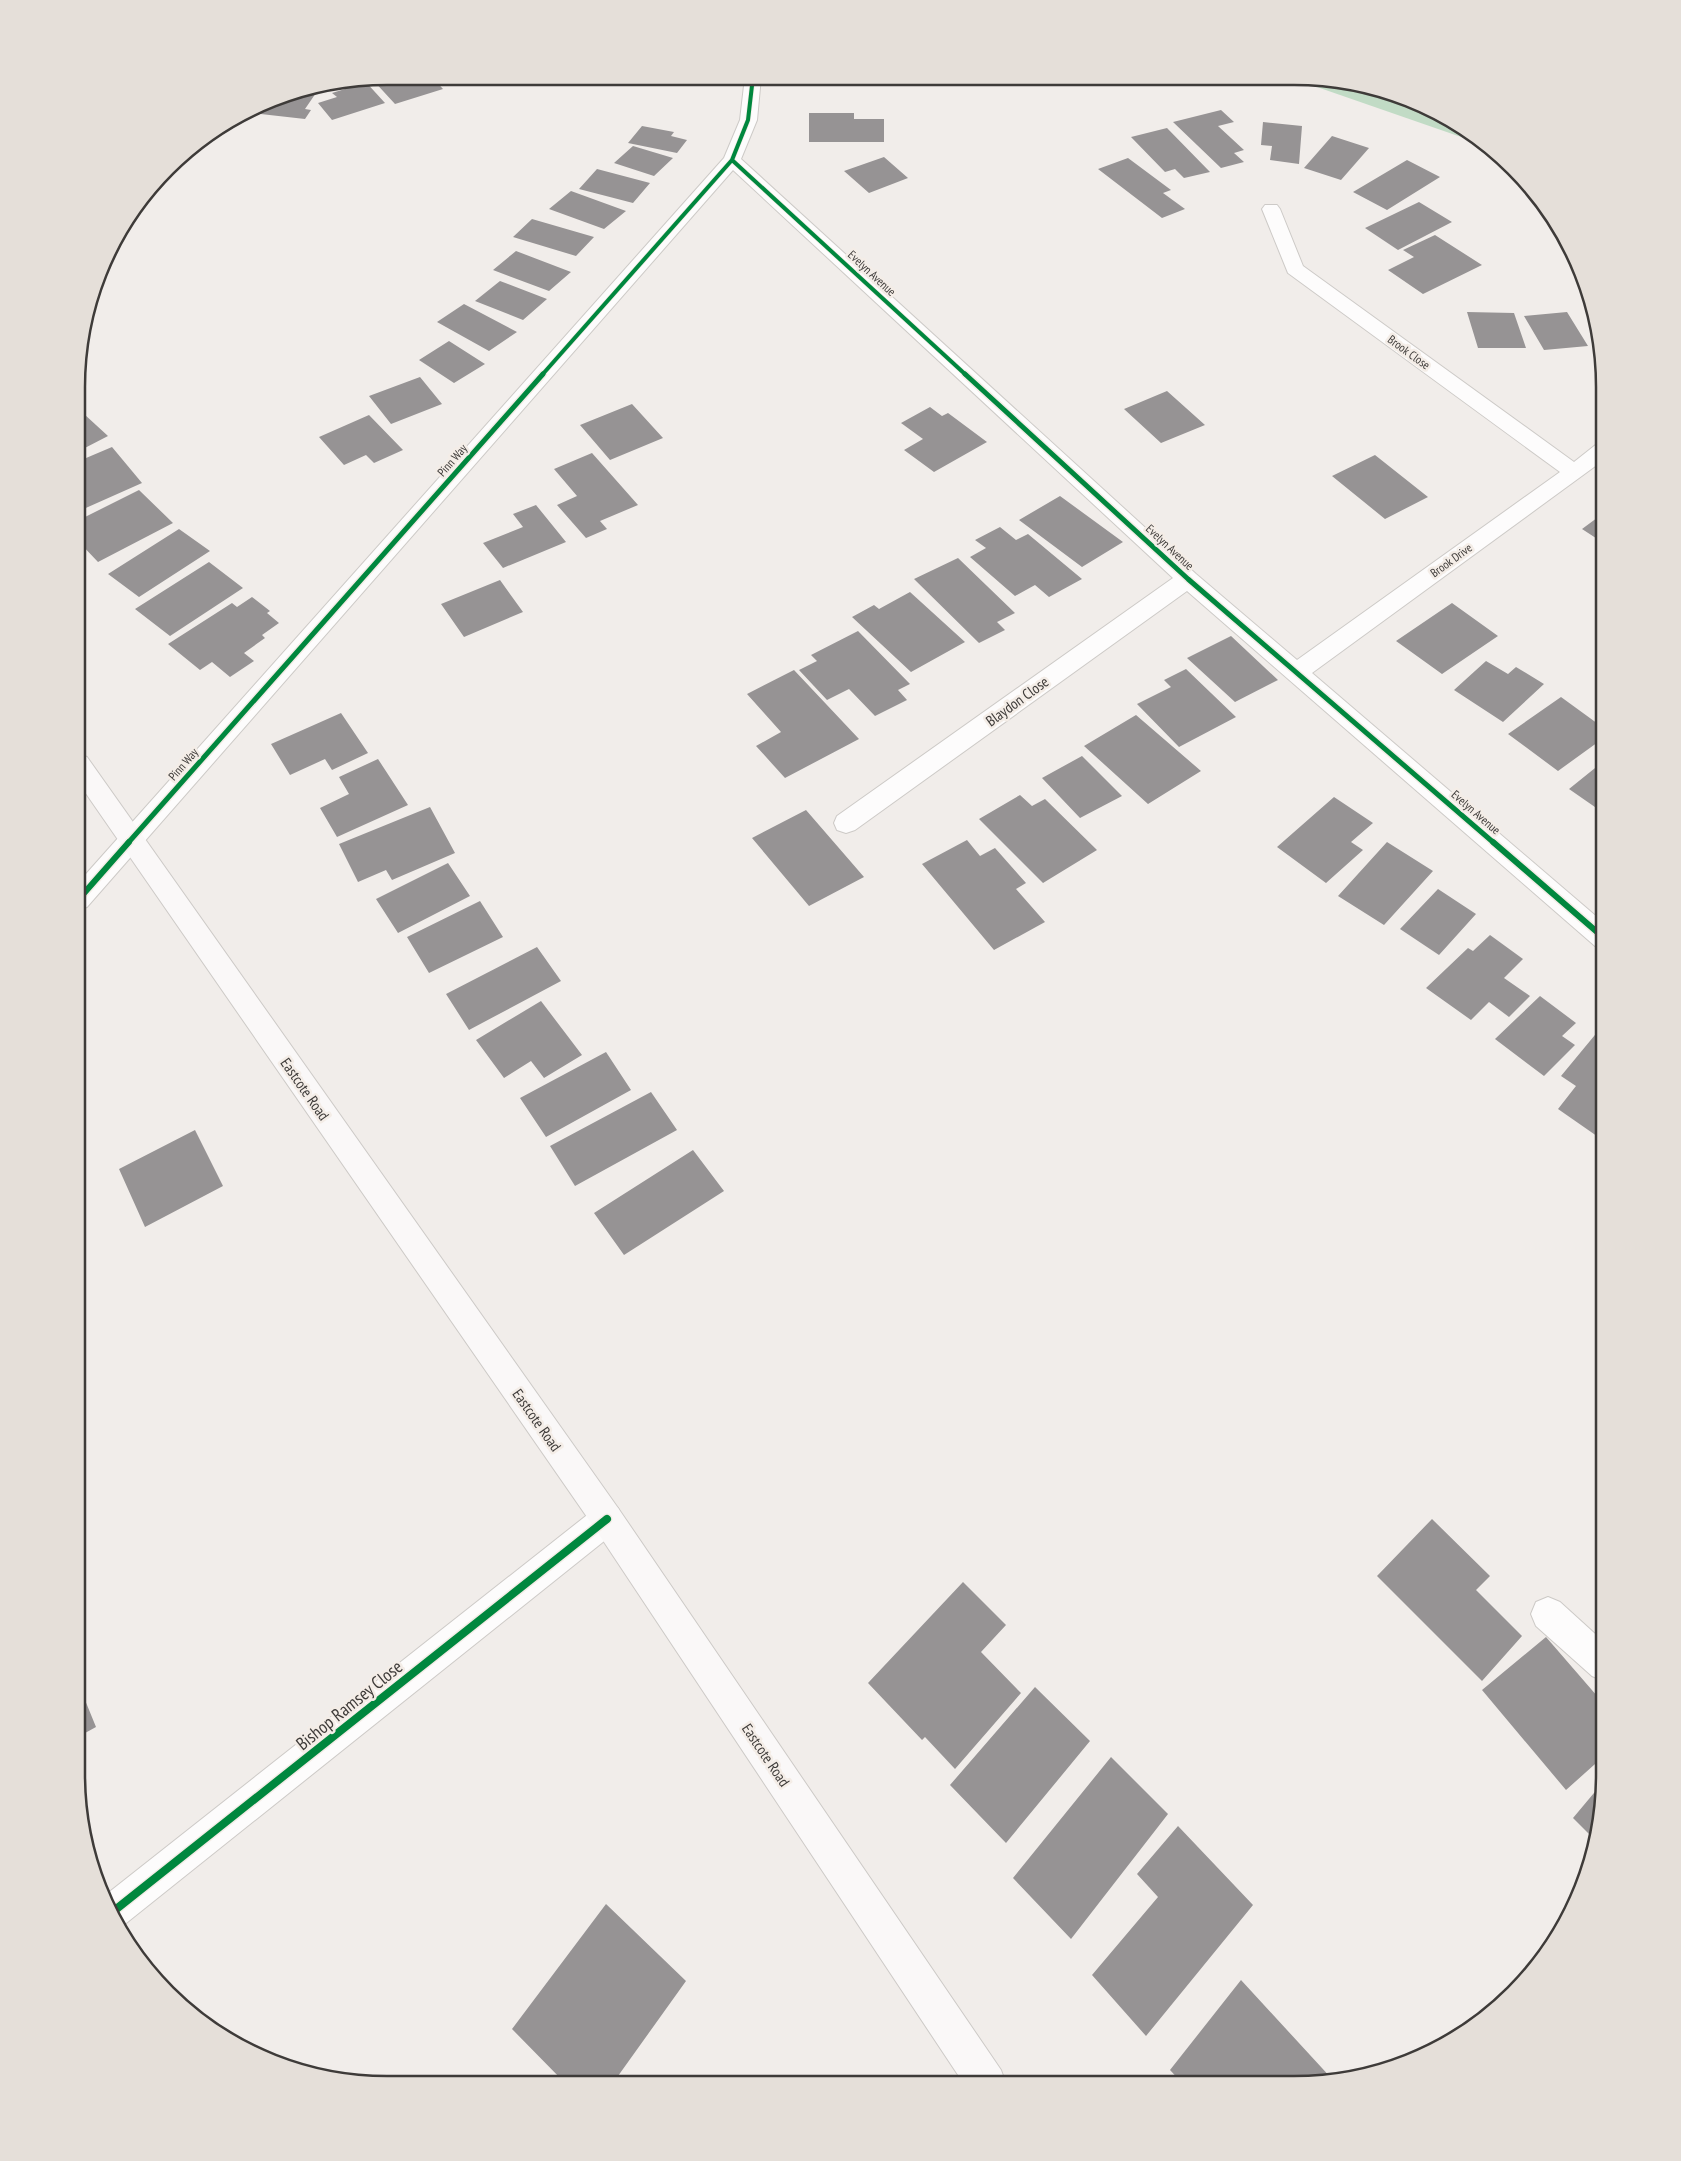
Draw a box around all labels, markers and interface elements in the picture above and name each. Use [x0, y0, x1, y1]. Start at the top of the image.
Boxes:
street label: Evelyn Avenue [845, 247, 899, 299]
street label: Brook Close [1385, 332, 1433, 372]
street label: Pinn Way [434, 440, 470, 479]
street label: Evelyn Avenue [1143, 521, 1197, 573]
street label: Brook Drive [1427, 540, 1475, 580]
street label: Blaydon Close [982, 672, 1052, 730]
street label: Pinn Way [165, 744, 201, 783]
street label: Evelyn Avenue [1448, 787, 1504, 837]
street label: Eastcote Road [277, 1054, 333, 1124]
street label: Eastcote Road [509, 1385, 565, 1455]
street label: Bishop Ramsey Close [291, 1655, 407, 1755]
street label: Eastcote Road [738, 1720, 794, 1790]

